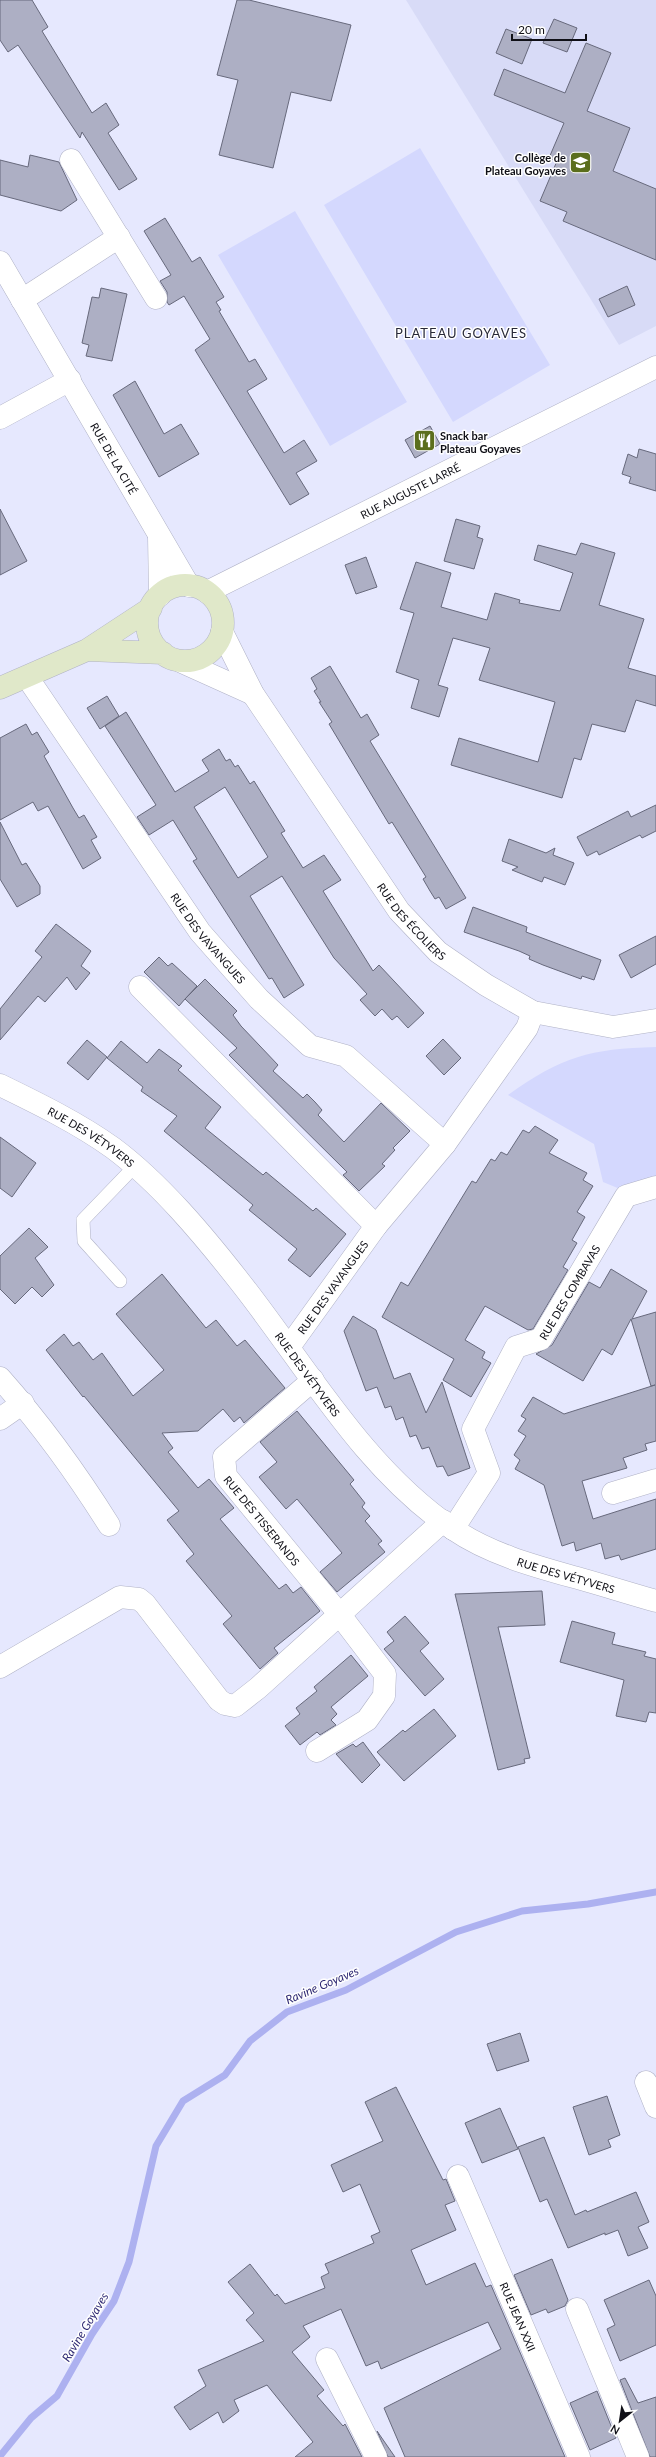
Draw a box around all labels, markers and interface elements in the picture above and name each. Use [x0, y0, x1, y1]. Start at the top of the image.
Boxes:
scale bar [512, 16, 586, 42]
text: 20 m [518, 22, 545, 37]
school or university icon: Collège de Plateau Goyaves [568, 150, 594, 176]
place label: Collège de Plateau Goyaves [485, 151, 566, 177]
district label: PLATEAU GOYAVES [395, 325, 527, 341]
street label: RUE DE LA CITÉ [88, 420, 140, 496]
restaurant icon: Snack bar Plateau Goyaves [411, 428, 437, 454]
place label: Snack bar Plateau Goyaves [440, 429, 521, 455]
street label: RUE AUGUSTE LARRÉ [358, 460, 462, 521]
street label: RUE DES ÉCOLIERS [375, 880, 449, 962]
street label: RUE DES VAVANGUES [169, 890, 248, 986]
street label: RUE DES VÉTYVERS [46, 1104, 138, 1169]
street label: RUE DES VAVANGUES [294, 1238, 370, 1336]
street label: RUE DES COMBAVAS [536, 1242, 602, 1342]
street label: RUE DES VÉTYVERS [273, 1329, 343, 1419]
street label: RUE DES TISSERANDS [222, 1473, 303, 1568]
street label: RUE DES VÉTYVERS [516, 1554, 617, 1595]
water label: Ravine Goyaves [283, 1963, 361, 2007]
street label: RUE JEAN XXII [498, 2280, 539, 2353]
water label: Ravine Goyaves [58, 2289, 112, 2364]
north arrow [600, 2401, 640, 2441]
text: N [608, 2422, 622, 2438]

